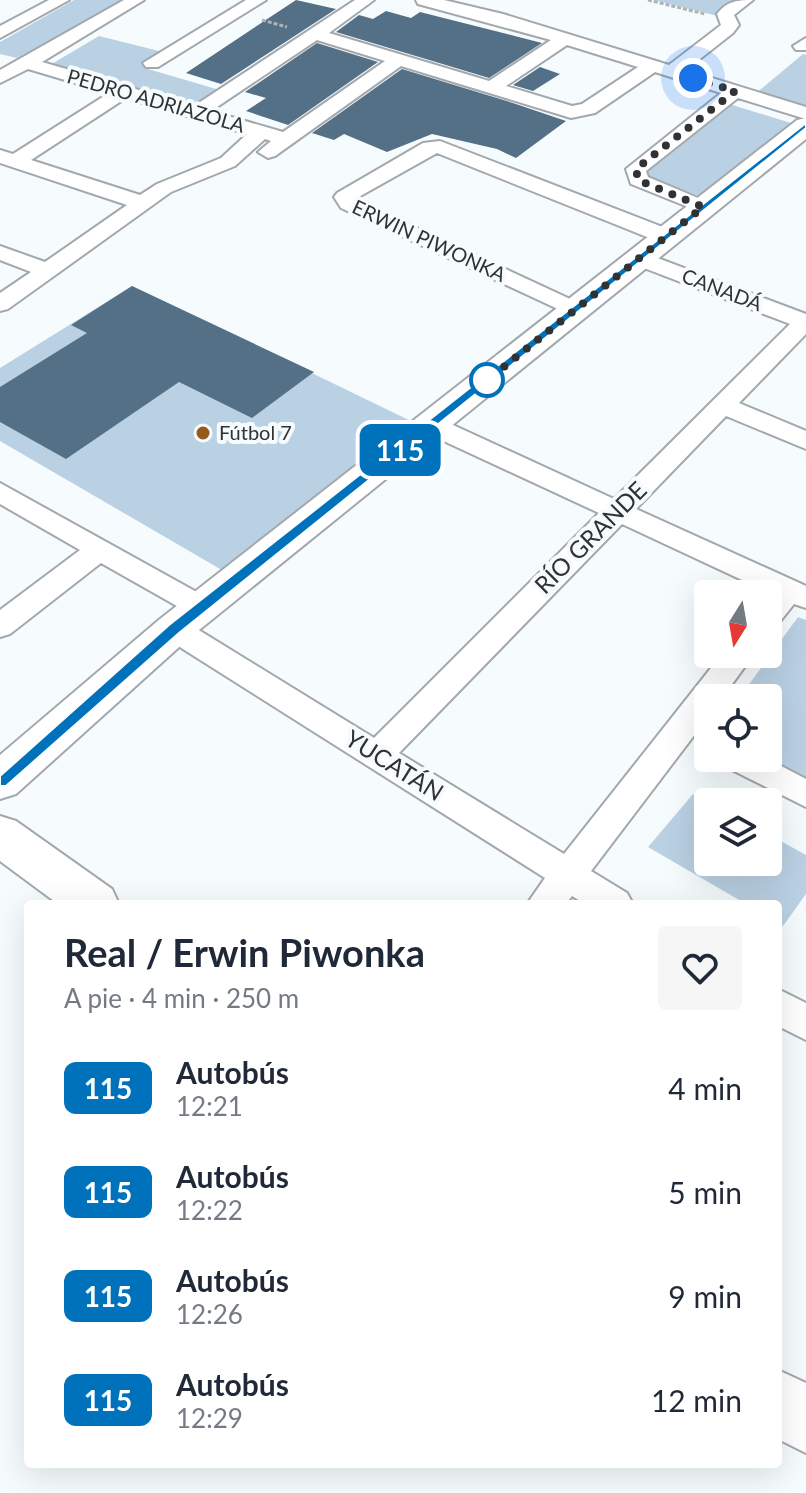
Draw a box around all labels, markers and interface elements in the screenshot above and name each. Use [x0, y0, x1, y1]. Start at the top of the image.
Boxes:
your location [673, 58, 713, 98]
street label: PEDRO ADRIAZOLA [65, 63, 248, 137]
street label: ERWIN PIWONKA [349, 194, 510, 286]
street label: CANADÁ [679, 263, 766, 315]
unlabelled marker [470, 363, 504, 397]
place label: Fútbol 7 [219, 420, 292, 444]
marker: Fútbol 7 [194, 424, 212, 442]
line badge: 115 [354, 424, 446, 476]
text: 115 [376, 433, 424, 467]
street label: RÍO GRANDE [528, 475, 652, 599]
north arrow [694, 580, 782, 668]
map controls [694, 580, 782, 876]
button: locate [694, 684, 782, 772]
street label: YUCATÁN [340, 723, 449, 806]
button: layers [694, 788, 782, 876]
button: heart [658, 926, 742, 1010]
text: Real / Erwin Piwonka [64, 929, 425, 975]
text: A pie · 4 min · 250 m [64, 982, 299, 1014]
text: Autobús [176, 1054, 289, 1090]
text: 4 min [668, 1070, 742, 1106]
text: 115 [84, 1071, 132, 1105]
text: 12:21 [176, 1090, 243, 1122]
text: Autobús [176, 1158, 289, 1194]
text: 5 min [668, 1174, 742, 1210]
text: 115 [84, 1175, 132, 1209]
text: 12:22 [176, 1194, 243, 1226]
text: Autobús [176, 1262, 289, 1298]
text: 9 min [668, 1278, 742, 1314]
text: 115 [84, 1279, 132, 1313]
text: 12:26 [176, 1298, 243, 1330]
text: Autobús [176, 1366, 289, 1402]
text: 12 min [651, 1382, 742, 1418]
text: 115 [84, 1383, 132, 1417]
text: 12:29 [176, 1402, 243, 1434]

